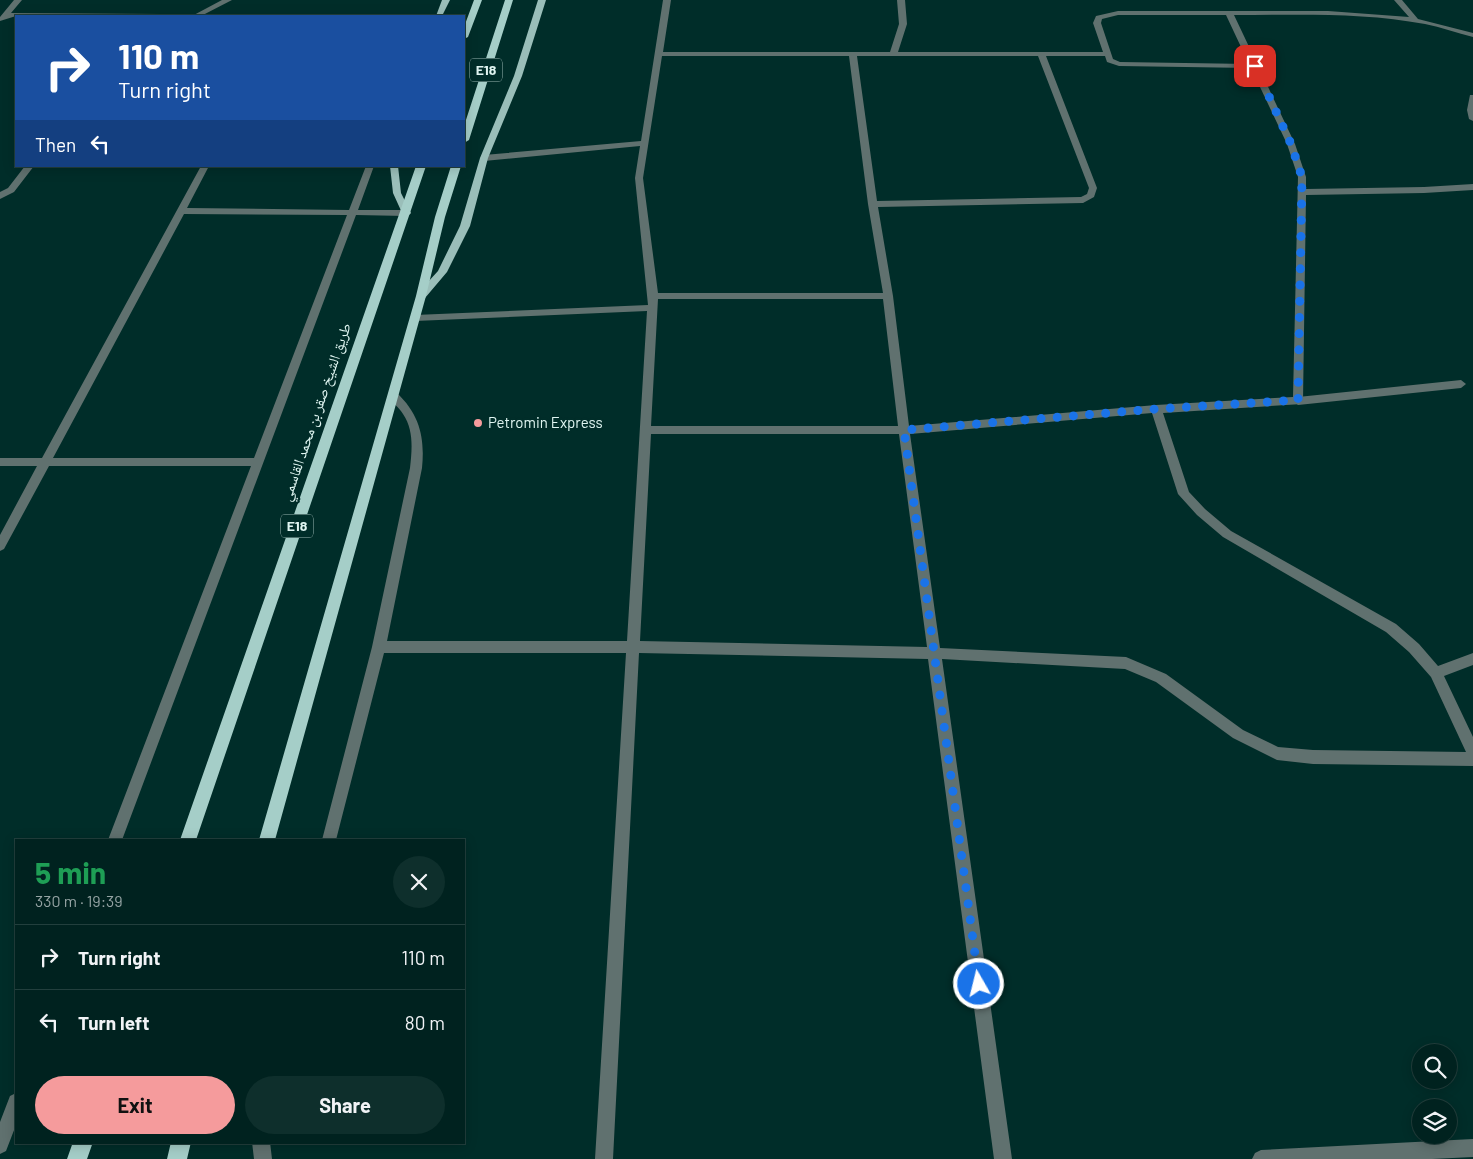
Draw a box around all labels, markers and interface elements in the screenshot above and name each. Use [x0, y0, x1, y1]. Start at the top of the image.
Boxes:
text: 110 m [118, 34, 199, 76]
icon: right [35, 35, 100, 100]
pin [1234, 45, 1276, 87]
icon: arrive [1241, 52, 1269, 80]
road number: E18 [470, 58, 502, 82]
text: Turn right [118, 76, 211, 102]
icon: left [86, 130, 114, 158]
text: Then [35, 133, 76, 156]
street label: طريق الشيخ صقر بن محمد القاسمي [276, 320, 358, 504]
place label: Petromin Express [488, 413, 603, 431]
marker: Petromin Express [472, 417, 484, 429]
road number: E18 [281, 514, 313, 538]
text: 5 min [35, 854, 106, 890]
button: close [393, 856, 445, 908]
text: 330 m · 19:39 [35, 891, 123, 910]
icon: right [35, 943, 63, 971]
text: Turn right [78, 946, 160, 969]
text: 110 m [401, 946, 445, 969]
position arrow [952, 957, 1004, 1009]
icon: left [35, 1008, 63, 1036]
text: Turn left [78, 1011, 149, 1034]
text: 80 m [405, 1011, 445, 1034]
map controls [1412, 1044, 1457, 1144]
button: search [1412, 1044, 1457, 1089]
button: Exit [35, 1076, 235, 1134]
button: Share [245, 1076, 445, 1134]
button: layers [1412, 1099, 1457, 1144]

